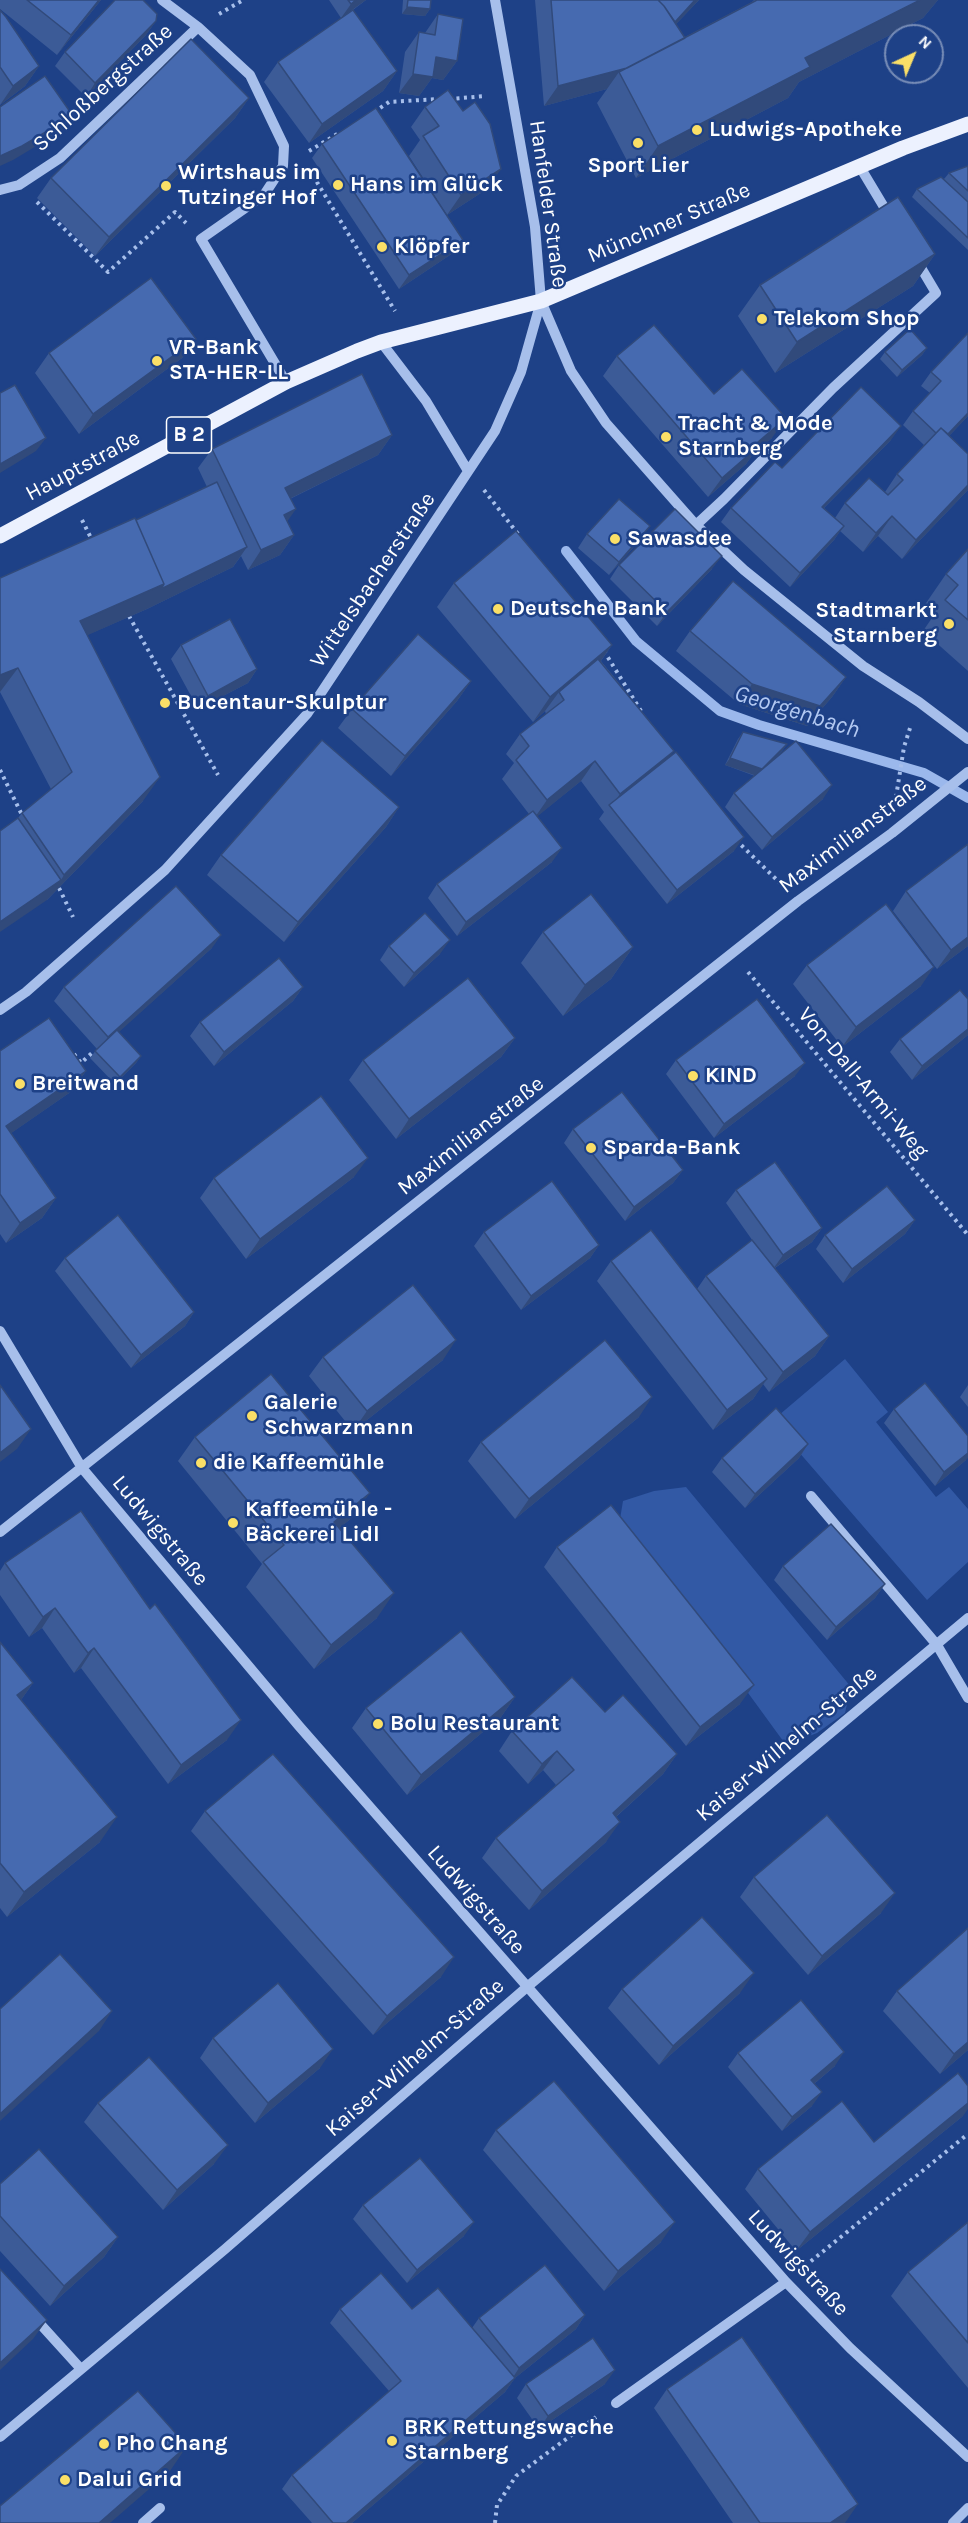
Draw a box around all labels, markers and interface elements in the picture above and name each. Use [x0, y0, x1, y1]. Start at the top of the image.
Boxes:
street label: Schloßbergstraße [28, 18, 178, 158]
north arrow [884, 24, 944, 84]
text: N [915, 31, 936, 53]
place label: Ludwigs-Apotheke [709, 117, 902, 143]
street label: Hanfelder Straße [523, 118, 573, 290]
marker: Ludwigs-Apotheke [690, 123, 704, 137]
marker: Sport Lier [631, 136, 645, 150]
place label: Sport Lier [587, 153, 689, 179]
place label: Wirtshaus im Tutzinger Hof [178, 160, 321, 212]
place label: Hans im Glück [350, 172, 503, 198]
street label: Münchner Straße [584, 177, 754, 269]
marker: Hans im Glück [331, 178, 345, 192]
marker: Wirtshaus im Tutzinger Hof [159, 179, 173, 193]
place label: Klöpfer [394, 234, 469, 260]
marker: Klöpfer [375, 240, 389, 254]
place label: Telekom Shop [774, 306, 919, 332]
marker: Telekom Shop [755, 312, 769, 326]
place label: VR-Bank STA-HER-LL [169, 335, 288, 386]
marker: VR-Bank STA-HER-LL [150, 354, 164, 368]
place label: Tracht & Mode Starnberg [678, 411, 833, 463]
road number: B 2 [166, 417, 212, 453]
street label: Hauptstraße [21, 425, 145, 507]
marker: Tracht & Mode Starnberg [659, 430, 673, 444]
street label: Wittelsbacherstraße [305, 487, 441, 673]
place label: Sawasdee [627, 526, 732, 552]
marker: Sawasdee [608, 532, 622, 546]
place label: Deutsche Bank [510, 596, 667, 622]
place label: Stadtmarkt Starnberg [815, 598, 937, 650]
marker: Deutsche Bank [491, 602, 505, 616]
marker: Stadtmarkt Starnberg [942, 617, 956, 631]
water label: Georgenbach [731, 679, 863, 745]
place label: Bucentaur-Skulptur [177, 690, 386, 716]
marker: Bucentaur-Skulptur [158, 696, 172, 710]
street label: Maximilianstraße [774, 771, 932, 899]
street label: Von-Dall-Armi-Weg [792, 1002, 934, 1164]
place label: KIND [705, 1063, 757, 1089]
marker: KIND [686, 1069, 700, 1083]
place label: Breitwand [32, 1071, 139, 1097]
street label: Maximilianstraße [393, 1071, 549, 1201]
marker: Breitwand [13, 1077, 27, 1091]
place label: Sparda-Bank [603, 1135, 740, 1161]
marker: Sparda-Bank [584, 1141, 598, 1155]
place label: Galerie Schwarzmann [264, 1390, 414, 1442]
marker: Galerie Schwarzmann [245, 1409, 259, 1423]
place label: die Kaffeemühle [213, 1450, 384, 1476]
marker: die Kaffeemühle [194, 1456, 208, 1470]
street label: Ludwigstraße [106, 1470, 214, 1592]
place label: Kaffeemühle - Bäckerei Lidl [245, 1497, 392, 1548]
marker: Kaffeemühle - Bäckerei Lidl [226, 1516, 240, 1530]
street label: Kaiser-Wilhelm-Straße [691, 1661, 883, 1827]
place label: Bolu Restaurant [390, 1711, 559, 1737]
marker: Bolu Restaurant [371, 1717, 385, 1731]
street label: Ludwigstraße [421, 1840, 531, 1960]
street label: Kaiser-Wilhelm-Straße [320, 1973, 510, 2143]
street label: Ludwigstraße [742, 2204, 854, 2322]
place label: BRK Rettungswache Starnberg [404, 2415, 614, 2466]
place label: Pho Chang [116, 2431, 228, 2457]
marker: BRK Rettungswache Starnberg [385, 2434, 399, 2448]
marker: Pho Chang [97, 2437, 111, 2451]
place label: Dalui Grid [77, 2467, 183, 2493]
marker: Dalui Grid [58, 2473, 72, 2487]

